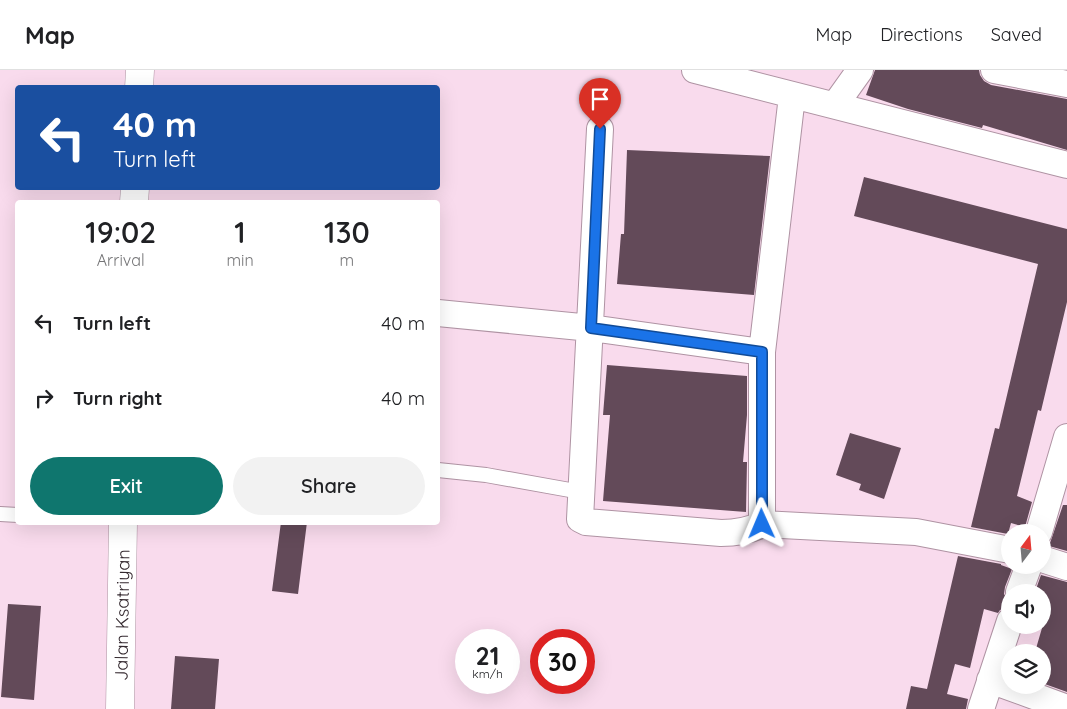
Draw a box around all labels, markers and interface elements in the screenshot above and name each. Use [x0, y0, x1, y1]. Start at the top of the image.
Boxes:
text: Map [25, 20, 75, 50]
text: Map [815, 23, 852, 46]
text: Directions [880, 23, 963, 46]
text: Saved [991, 23, 1042, 46]
pin [579, 78, 621, 129]
icon: arrive [586, 85, 614, 113]
text: 40 m [113, 102, 197, 146]
icon: left [30, 105, 95, 170]
text: Turn left [113, 145, 196, 173]
text: 19:02 [85, 213, 156, 251]
text: 1 [234, 213, 246, 251]
text: 130 [324, 213, 370, 251]
text: Arrival [97, 250, 145, 270]
text: min [226, 250, 254, 270]
text: m [340, 250, 354, 270]
icon: left [30, 309, 58, 337]
text: Turn left [73, 311, 151, 335]
text: 40 m [381, 311, 425, 335]
icon: right [30, 384, 58, 412]
text: Turn right [73, 386, 162, 410]
text: 40 m [381, 386, 425, 410]
button: Exit [30, 457, 223, 515]
button: Share [233, 457, 425, 515]
position arrow [735, 497, 787, 549]
north arrow [1001, 524, 1051, 574]
map controls [1001, 524, 1051, 694]
street label: Jalan Ksatriyan [109, 549, 134, 681]
button: sound [1001, 584, 1051, 634]
speed limit sign: 30 [530, 629, 595, 694]
text: 21 [476, 640, 499, 671]
button: layers [1001, 644, 1051, 694]
text: km/h [472, 666, 503, 681]

